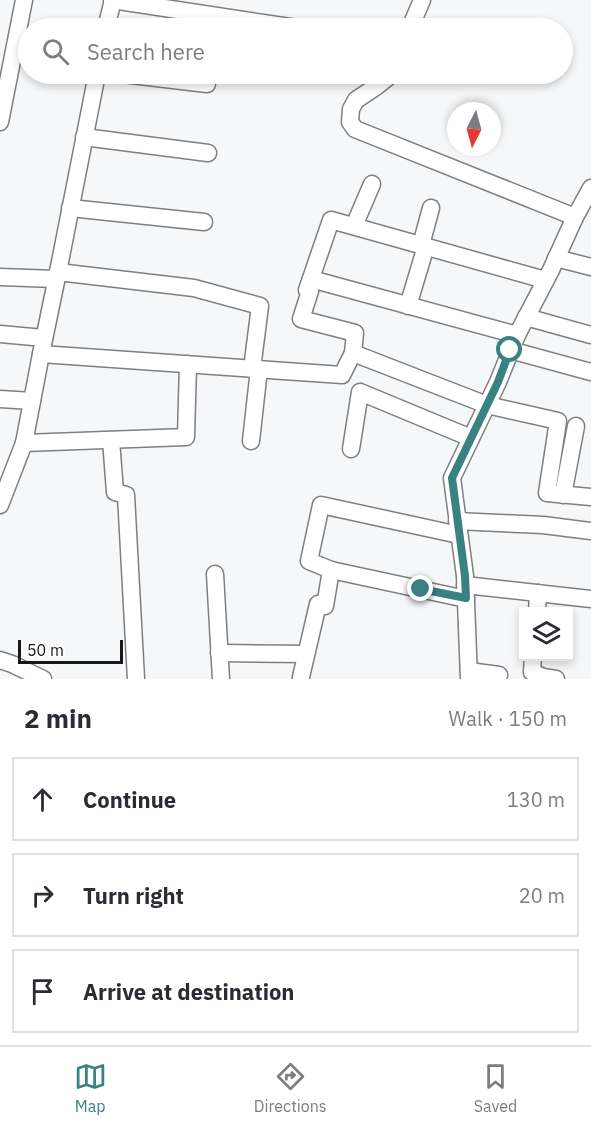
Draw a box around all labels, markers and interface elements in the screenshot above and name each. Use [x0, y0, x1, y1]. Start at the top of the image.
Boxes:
search box [18, 18, 573, 84]
icon: search [39, 35, 72, 68]
text: Search here [87, 37, 205, 66]
north arrow [447, 102, 501, 156]
route start [496, 336, 522, 362]
route end [407, 575, 433, 601]
map controls [519, 607, 573, 661]
button: layers [519, 607, 573, 661]
scale bar [18, 637, 123, 664]
text: 50 m [27, 640, 64, 660]
text: 2 min [24, 701, 92, 735]
text: Walk · 150 m [449, 705, 567, 732]
icon: ahead [26, 783, 59, 816]
text: Continue [83, 785, 176, 814]
text: 130 m [507, 786, 565, 813]
icon: right [26, 879, 59, 912]
text: Turn right [83, 881, 184, 910]
text: 20 m [519, 882, 565, 909]
icon: arrive [26, 975, 59, 1008]
text: Arrive at destination [83, 977, 294, 1006]
tab: Map [74, 1060, 107, 1116]
tab: Directions [254, 1060, 327, 1116]
tab: Saved [474, 1060, 517, 1116]

